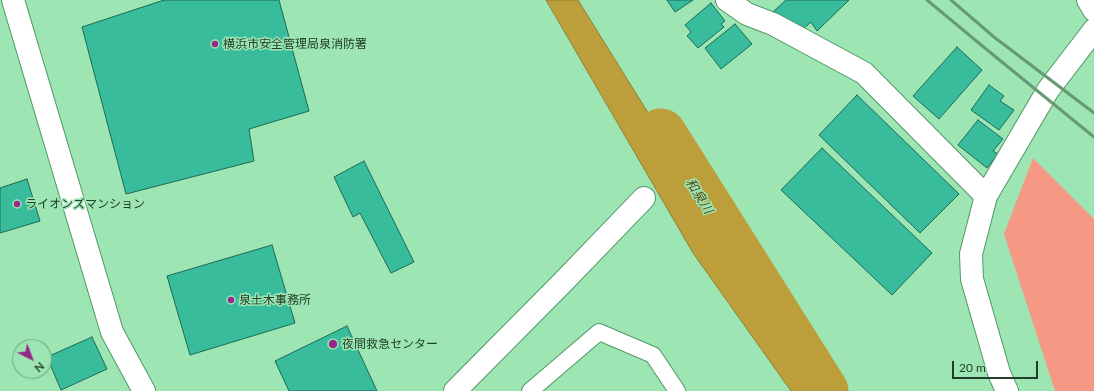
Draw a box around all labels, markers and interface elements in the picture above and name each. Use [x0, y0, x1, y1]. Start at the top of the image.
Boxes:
place label: 横浜市安全管理局泉消防署 [223, 37, 367, 51]
marker: 横浜市安全管理局泉消防署 [210, 39, 220, 49]
water label: 和泉川 [682, 175, 716, 217]
place label: ライオンズマンション [25, 197, 145, 211]
marker: ライオンズマンション [12, 199, 22, 209]
place label: 泉土木事務所 [239, 293, 311, 307]
marker: 泉土木事務所 [226, 295, 236, 305]
place label: 夜間救急センター [342, 337, 438, 351]
marker: 夜間救急センター [327, 338, 339, 350]
north arrow [12, 339, 52, 379]
scale bar [954, 353, 1040, 379]
text: N [32, 360, 47, 375]
text: 20 m [959, 360, 986, 375]

